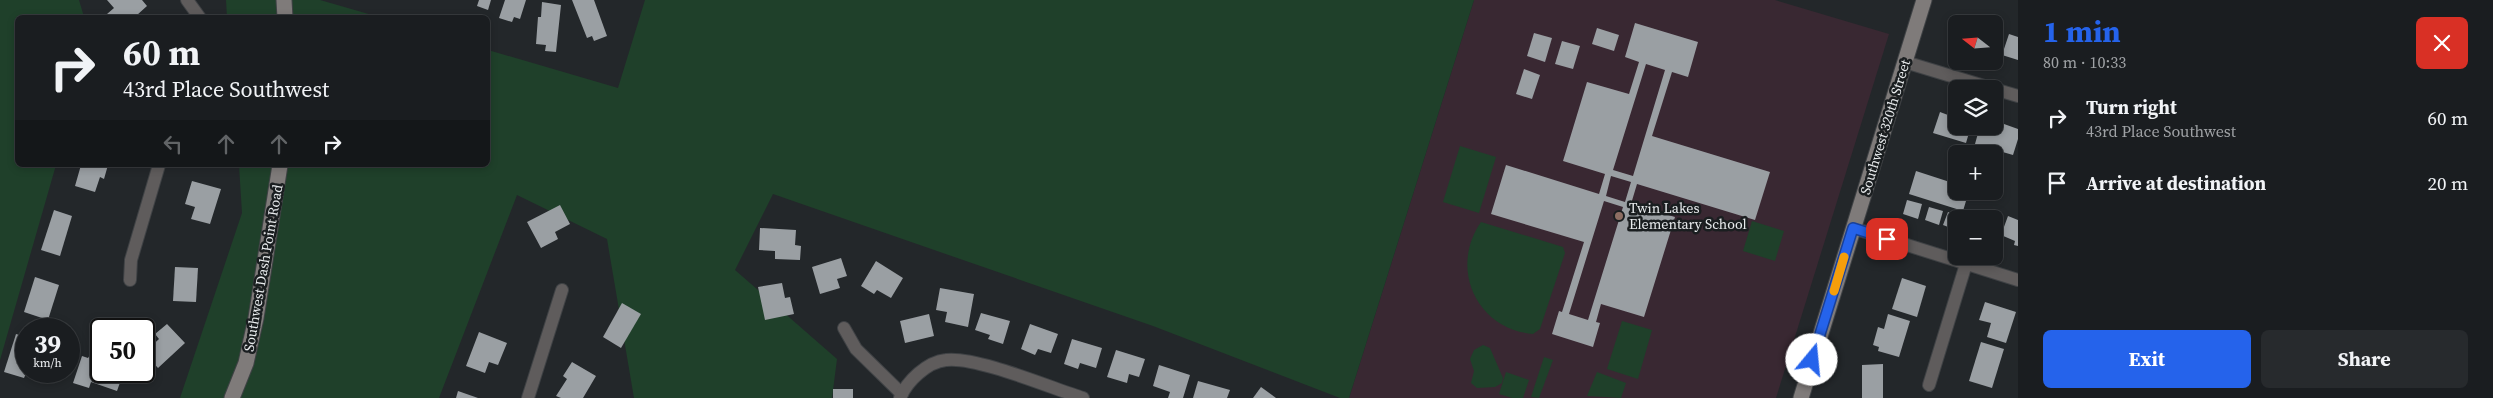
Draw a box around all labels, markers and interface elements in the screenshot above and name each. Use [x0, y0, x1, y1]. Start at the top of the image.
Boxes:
text: 1 min [2043, 11, 2121, 52]
north arrow [1948, 15, 2002, 70]
map controls [1948, 15, 2003, 265]
button: close [2416, 17, 2468, 69]
text: 60 m [123, 29, 200, 77]
icon: right [40, 35, 105, 100]
text: 80 m · 10:33 [2043, 51, 2126, 73]
street label: Southwest 320th Street [1855, 57, 1915, 197]
text: 43rd Place Southwest [123, 74, 329, 104]
button: layers [1948, 80, 2003, 135]
text: Turn right [2086, 94, 2177, 120]
icon: right [2043, 104, 2071, 132]
text: 60 m [2427, 105, 2468, 131]
text: 43rd Place Southwest [2086, 120, 2236, 142]
icon: left [159, 130, 187, 158]
icon: ahead [212, 130, 240, 158]
icon: ahead [265, 130, 293, 158]
icon: right [318, 130, 346, 158]
button: + [1948, 145, 2003, 200]
icon: arrive [2043, 169, 2071, 197]
text: Arrive at destination [2086, 170, 2266, 196]
text: 20 m [2427, 170, 2468, 196]
street label: Southwest Dash Point Road [238, 183, 288, 353]
place label: Twin Lakes Elementary School [1629, 198, 1747, 234]
marker: Twin Lakes Elementary School [1613, 210, 1625, 222]
button: − [1948, 210, 2003, 265]
pin [1866, 218, 1908, 260]
icon: arrive [1873, 225, 1901, 253]
speed limit sign: 50 [90, 318, 155, 383]
text: 39 [34, 327, 61, 361]
button: Exit [2043, 330, 2251, 388]
button: Share [2261, 330, 2468, 388]
position arrow [1785, 333, 1837, 385]
text: km/h [33, 355, 62, 371]

